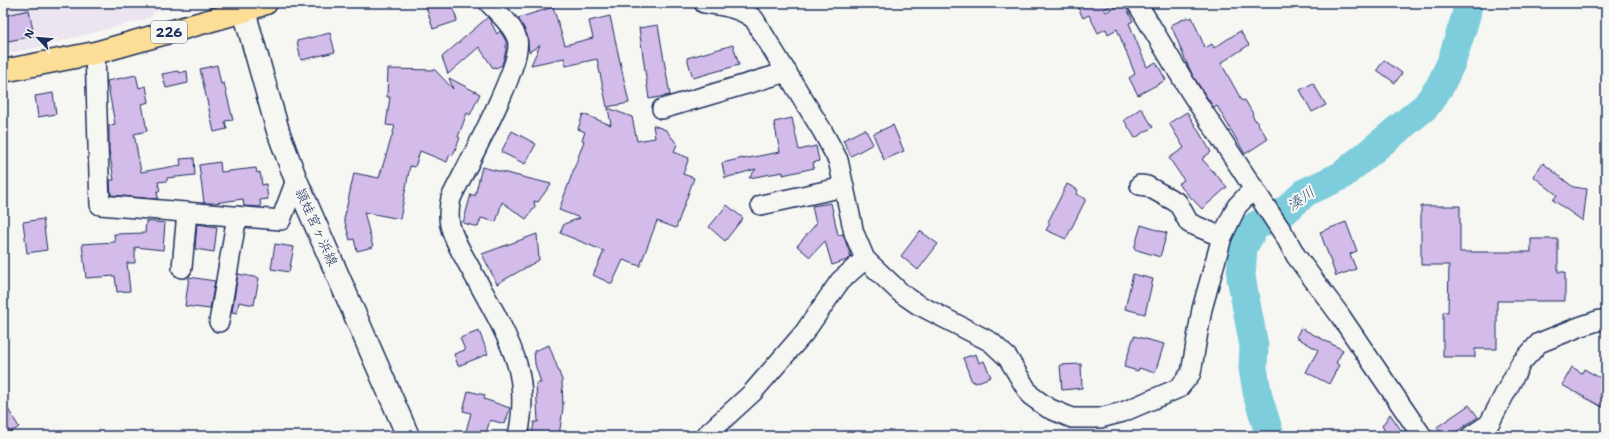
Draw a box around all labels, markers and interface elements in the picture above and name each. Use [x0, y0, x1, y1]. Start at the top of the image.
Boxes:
north arrow [18, 18, 58, 58]
road number: 226 [151, 21, 187, 43]
text: N [21, 26, 38, 41]
water label: 湊川 [1283, 182, 1319, 216]
street label: 頴娃宮ヶ浜線 [292, 185, 342, 269]

